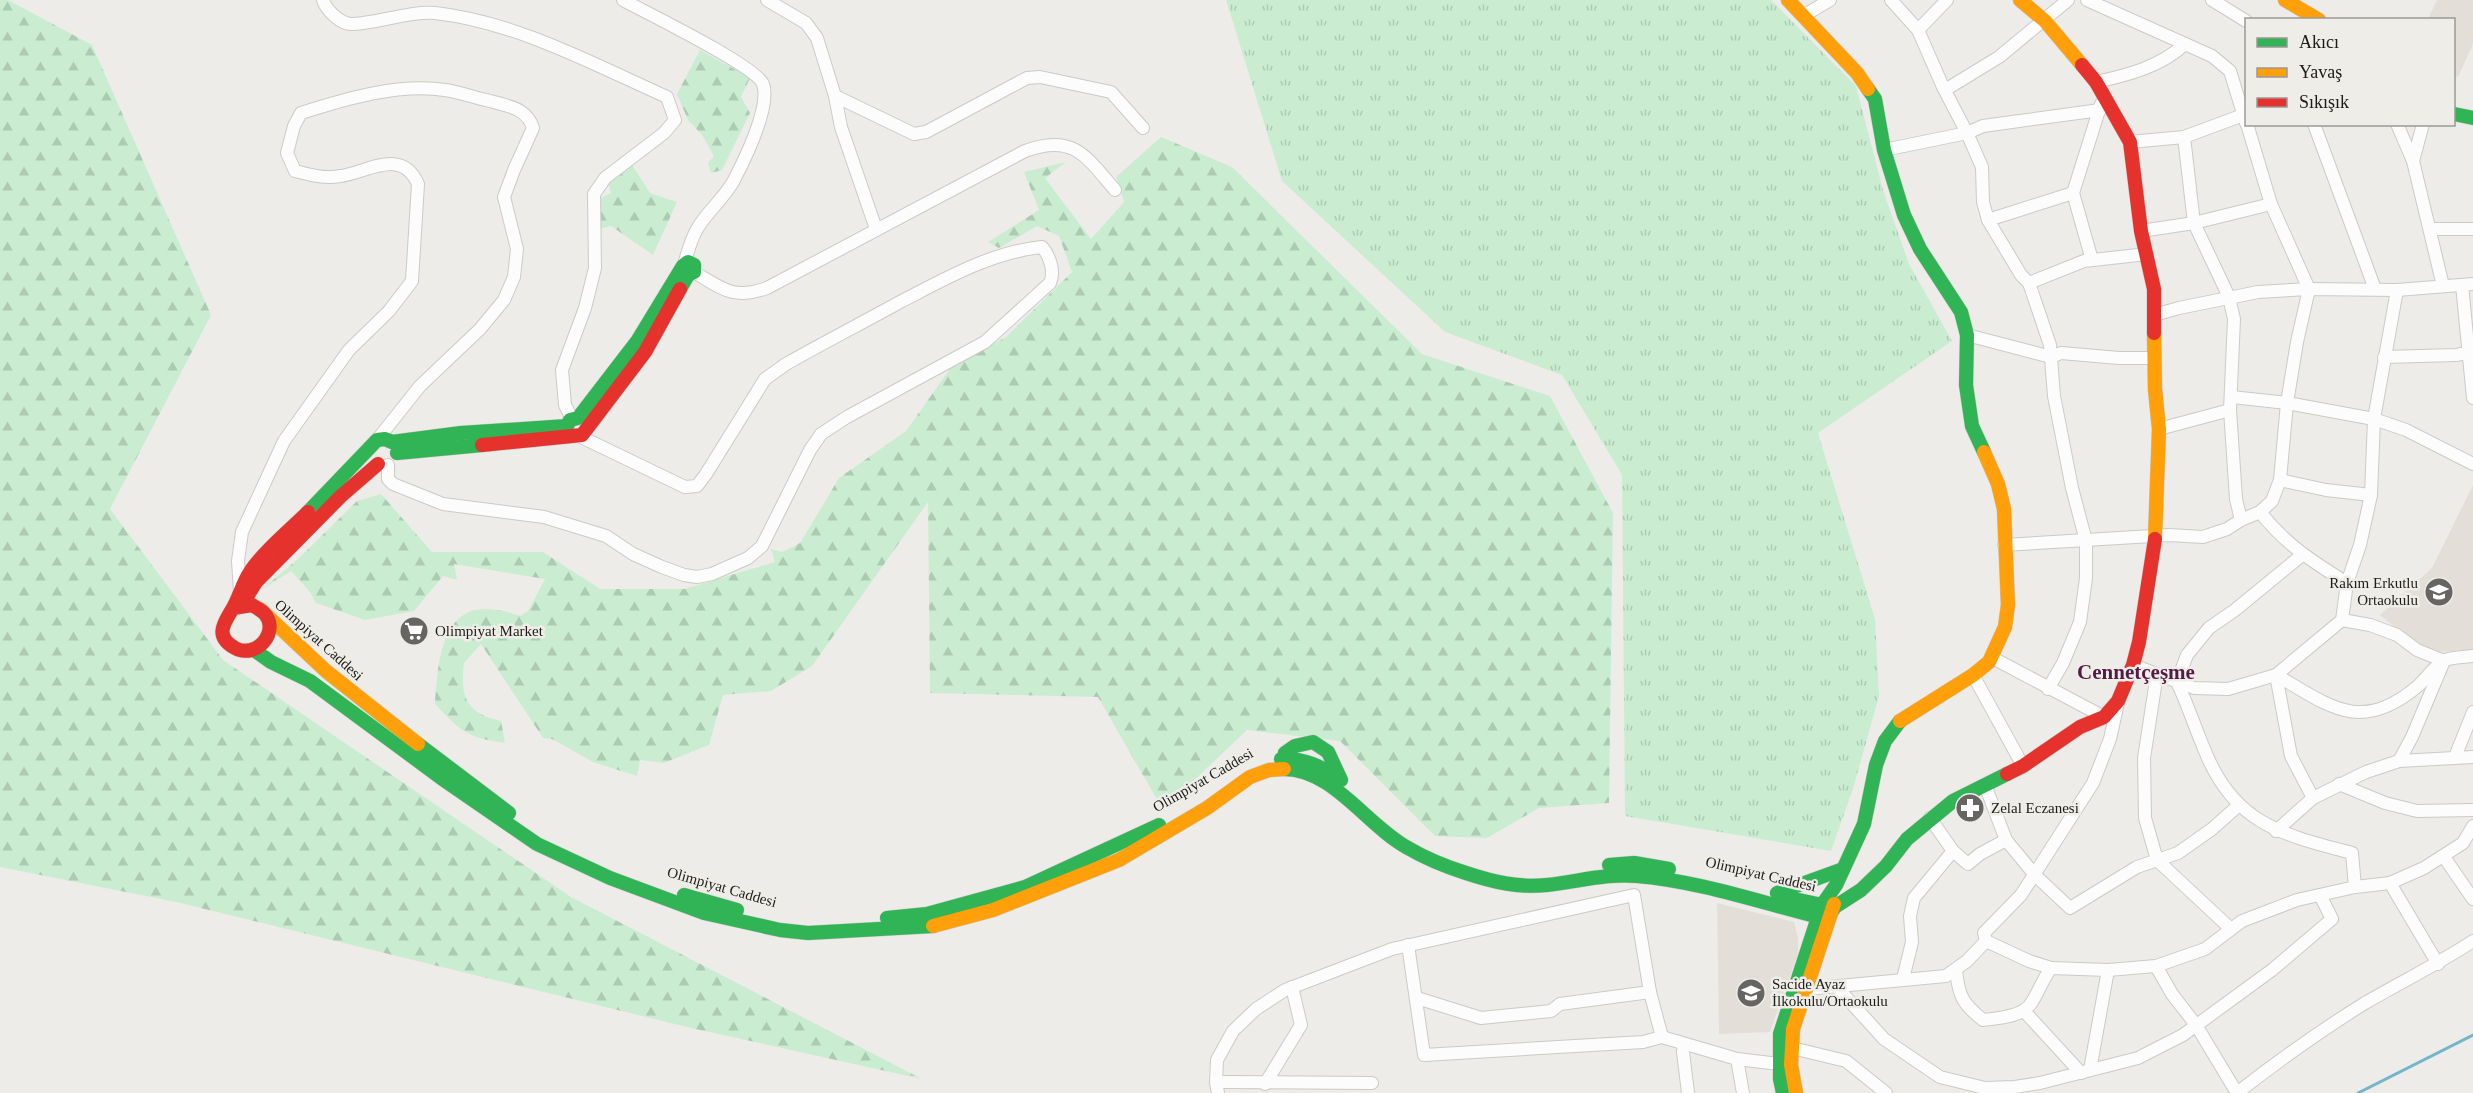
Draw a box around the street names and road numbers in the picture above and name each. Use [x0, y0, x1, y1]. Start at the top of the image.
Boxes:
street label: Olimpiyat Caddesi [272, 596, 366, 684]
street label: Olimpiyat Caddesi [1150, 745, 1256, 815]
street label: Olimpiyat Caddesi [1704, 854, 1818, 894]
street label: Olimpiyat Caddesi [666, 864, 778, 910]

